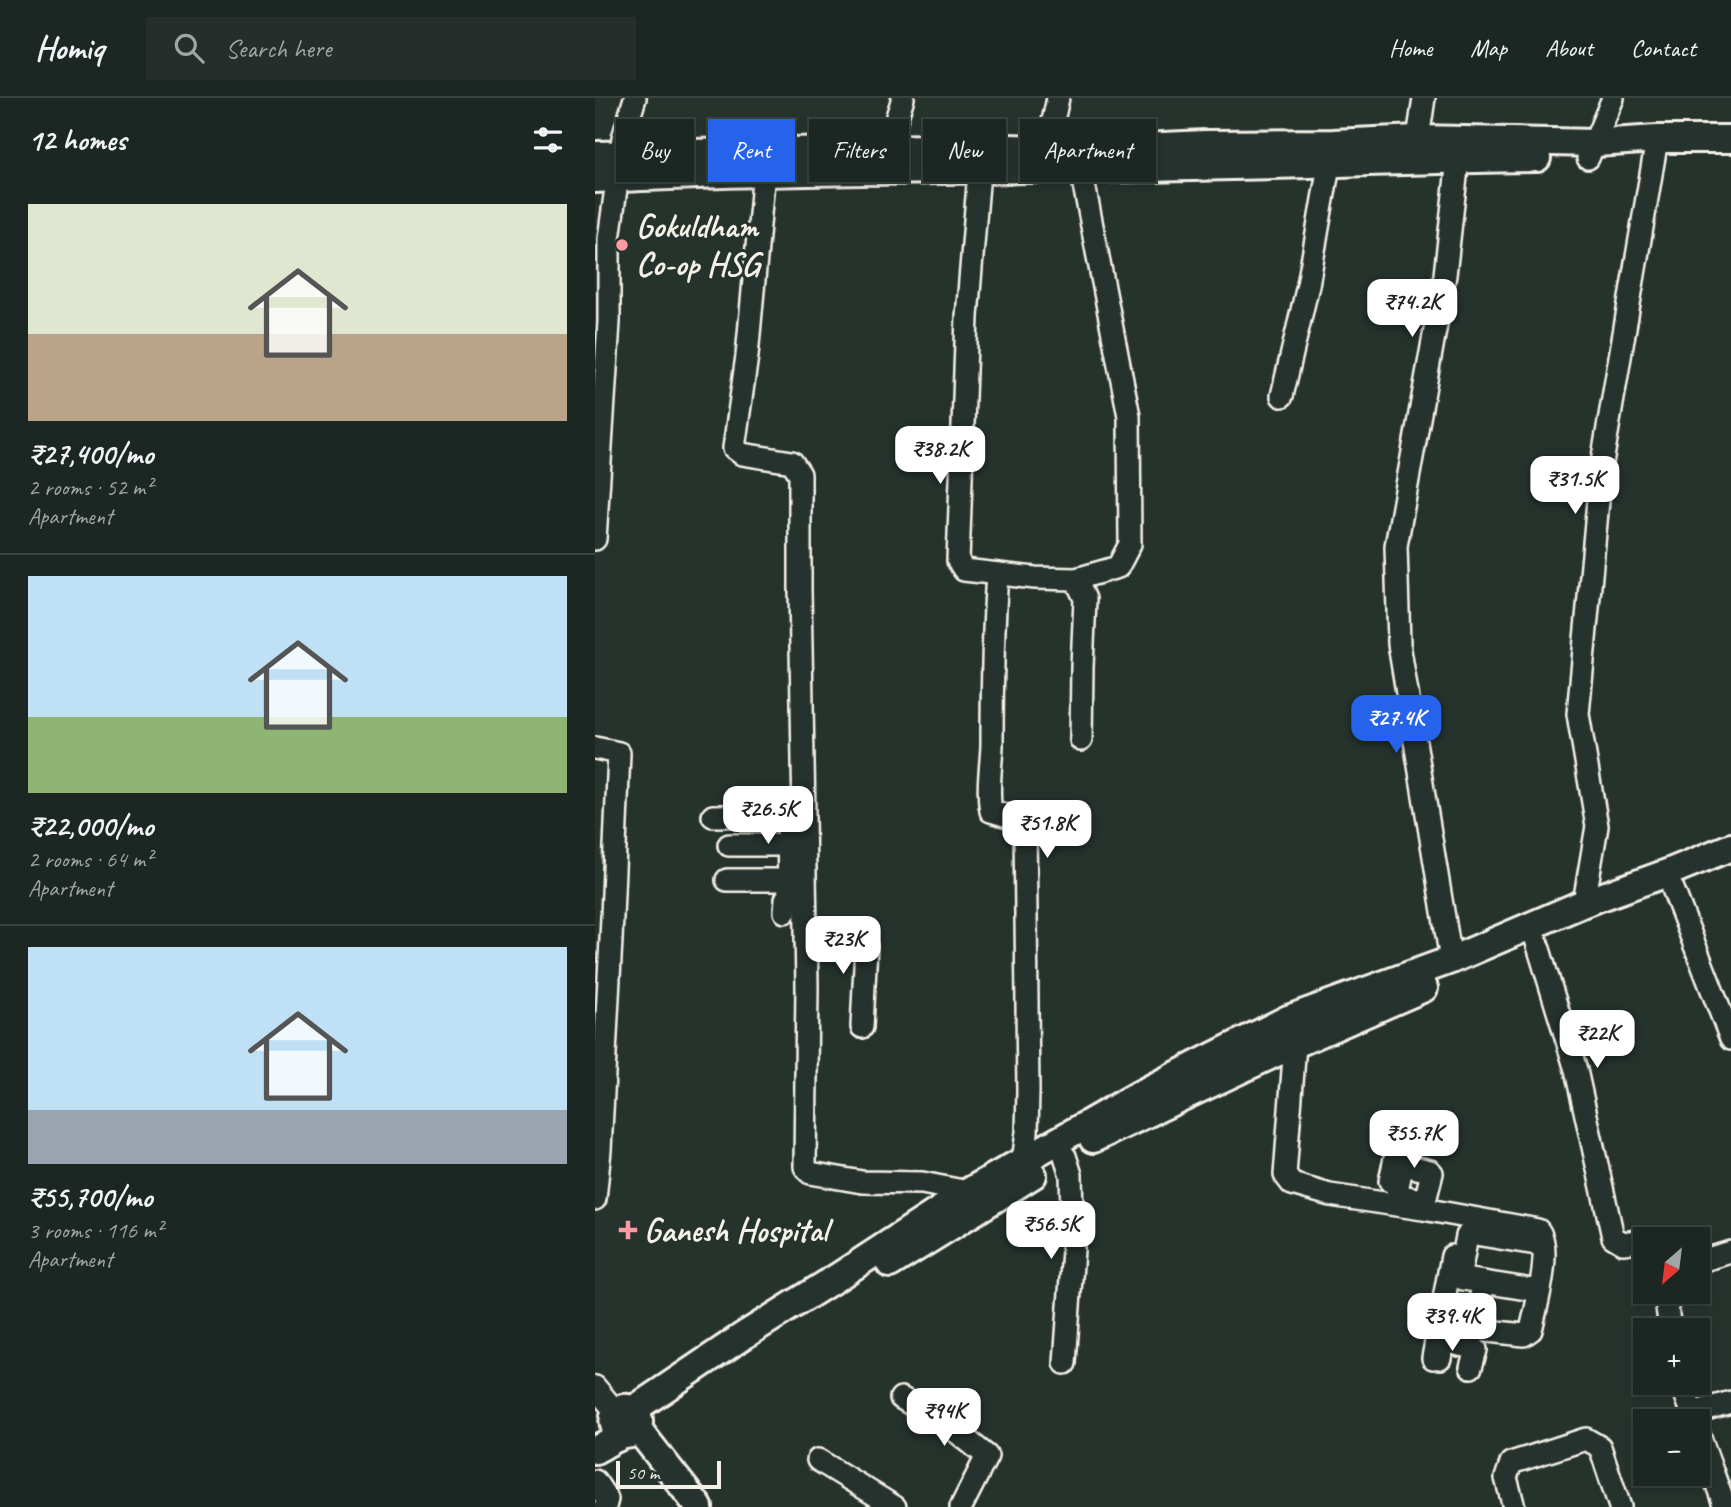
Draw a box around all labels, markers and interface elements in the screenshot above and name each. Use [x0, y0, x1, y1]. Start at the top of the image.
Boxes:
search box [146, 17, 636, 80]
text: Homiq [35, 27, 104, 69]
icon: search [170, 29, 208, 67]
text: Search here [226, 32, 331, 65]
text: Home [1389, 33, 1432, 63]
text: Map [1470, 33, 1507, 63]
text: About [1545, 33, 1593, 63]
text: Contact [1631, 33, 1696, 63]
chip: Buy [616, 119, 694, 182]
chip: Rent [708, 119, 795, 182]
chip: Filters [809, 119, 909, 182]
chip: New [923, 119, 1006, 182]
chip: Apartment [1020, 119, 1156, 182]
text: 12 homes [28, 121, 126, 159]
icon: filters [529, 121, 567, 159]
place label: Gokuldham Co-op HSG [636, 205, 764, 285]
marker: Gokuldham Co-op HSG [614, 237, 630, 253]
icon: home [235, 250, 361, 376]
pin: ₹74.2K [1355, 280, 1469, 339]
text: ₹74.2K [1383, 287, 1441, 316]
pin: ₹38.2K [883, 426, 997, 486]
text: ₹38.2K [911, 434, 969, 463]
text: ₹27,400/mo [28, 435, 153, 473]
pin: ₹31.5K [1518, 456, 1632, 516]
text: ₹31.5K [1546, 464, 1604, 493]
text: 2 rooms · 52 m² [28, 473, 152, 502]
text: Apartment [28, 502, 113, 531]
icon: home [235, 622, 361, 748]
pin: ₹27.4K [1339, 696, 1453, 755]
text: ₹27.4K [1367, 703, 1425, 732]
pin: ₹26.5K [711, 786, 825, 846]
text: ₹26.5K [739, 794, 797, 823]
pin: ₹51.8K [990, 800, 1104, 860]
text: ₹22,000/mo [28, 807, 153, 845]
text: ₹51.8K [1018, 808, 1076, 837]
text: 2 rooms · 64 m² [28, 845, 152, 874]
text: Apartment [28, 874, 113, 903]
pin: ₹23K [802, 916, 884, 976]
text: ₹23K [822, 924, 864, 953]
icon: home [235, 993, 361, 1119]
pin: ₹22K [1556, 1010, 1638, 1070]
text: ₹22K [1576, 1018, 1618, 1047]
pin: ₹55.7K [1357, 1110, 1471, 1170]
text: ₹55.7K [1386, 1118, 1442, 1147]
text: ₹55,700/mo [28, 1178, 152, 1216]
pin: ₹56.5K [994, 1202, 1108, 1261]
place label: Ganesh Hospital [644, 1209, 834, 1251]
text: ₹56.5K [1022, 1209, 1080, 1238]
text: 3 rooms · 116 m² [28, 1216, 163, 1245]
marker: Ganesh Hospital [618, 1220, 638, 1240]
north arrow [1633, 1227, 1710, 1304]
map controls [1633, 1227, 1710, 1486]
text: Apartment [28, 1245, 113, 1274]
pin: ₹39.4K [1395, 1294, 1509, 1353]
text: ₹39.4K [1423, 1301, 1481, 1330]
button: + [1633, 1318, 1710, 1395]
pin: ₹94K [903, 1388, 985, 1448]
text: ₹94K [923, 1396, 965, 1425]
button: − [1633, 1409, 1710, 1486]
scale bar [616, 1458, 721, 1490]
text: 50 m [627, 1461, 659, 1485]

